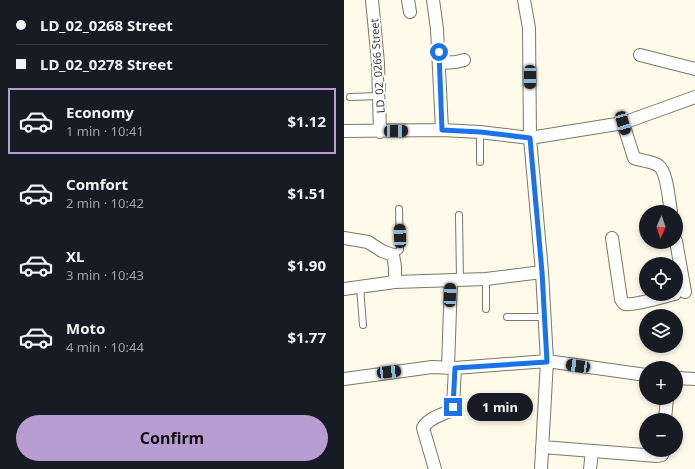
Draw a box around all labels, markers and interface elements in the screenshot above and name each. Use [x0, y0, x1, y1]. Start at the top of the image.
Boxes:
text: LD_02_0268 Street [40, 15, 173, 35]
street label: LD_02_0266 Street [366, 18, 388, 114]
route start [430, 43, 448, 61]
text: LD_02_0278 Street [40, 54, 173, 74]
car [524, 65, 536, 89]
text: Economy [66, 102, 134, 122]
icon: car [18, 103, 54, 139]
car [614, 110, 632, 136]
text: $1.12 [287, 111, 326, 131]
text: 1 min · 10:41 [66, 122, 144, 140]
car [384, 125, 408, 137]
text: Comfort [66, 174, 128, 194]
icon: car [18, 175, 54, 211]
text: $1.51 [287, 183, 326, 203]
text: 2 min · 10:42 [66, 194, 144, 212]
north arrow [639, 205, 683, 249]
map controls [639, 205, 683, 457]
car [394, 224, 406, 248]
text: XL [66, 246, 84, 266]
icon: car [18, 247, 54, 283]
text: $1.90 [287, 255, 326, 275]
button: locate [639, 257, 683, 301]
text: 3 min · 10:43 [66, 266, 144, 284]
car [444, 283, 456, 307]
button: layers [639, 309, 683, 353]
text: Moto [66, 318, 105, 338]
icon: car [18, 319, 54, 355]
text: $1.77 [287, 327, 326, 347]
text: 4 min · 10:44 [66, 338, 144, 356]
car [565, 358, 591, 374]
button: + [639, 361, 683, 405]
car [376, 365, 402, 379]
callout: 1 min [467, 393, 533, 421]
route end [444, 398, 462, 416]
text: 1 min [482, 398, 518, 416]
button: − [639, 413, 683, 457]
button: Confirm [16, 415, 328, 461]

